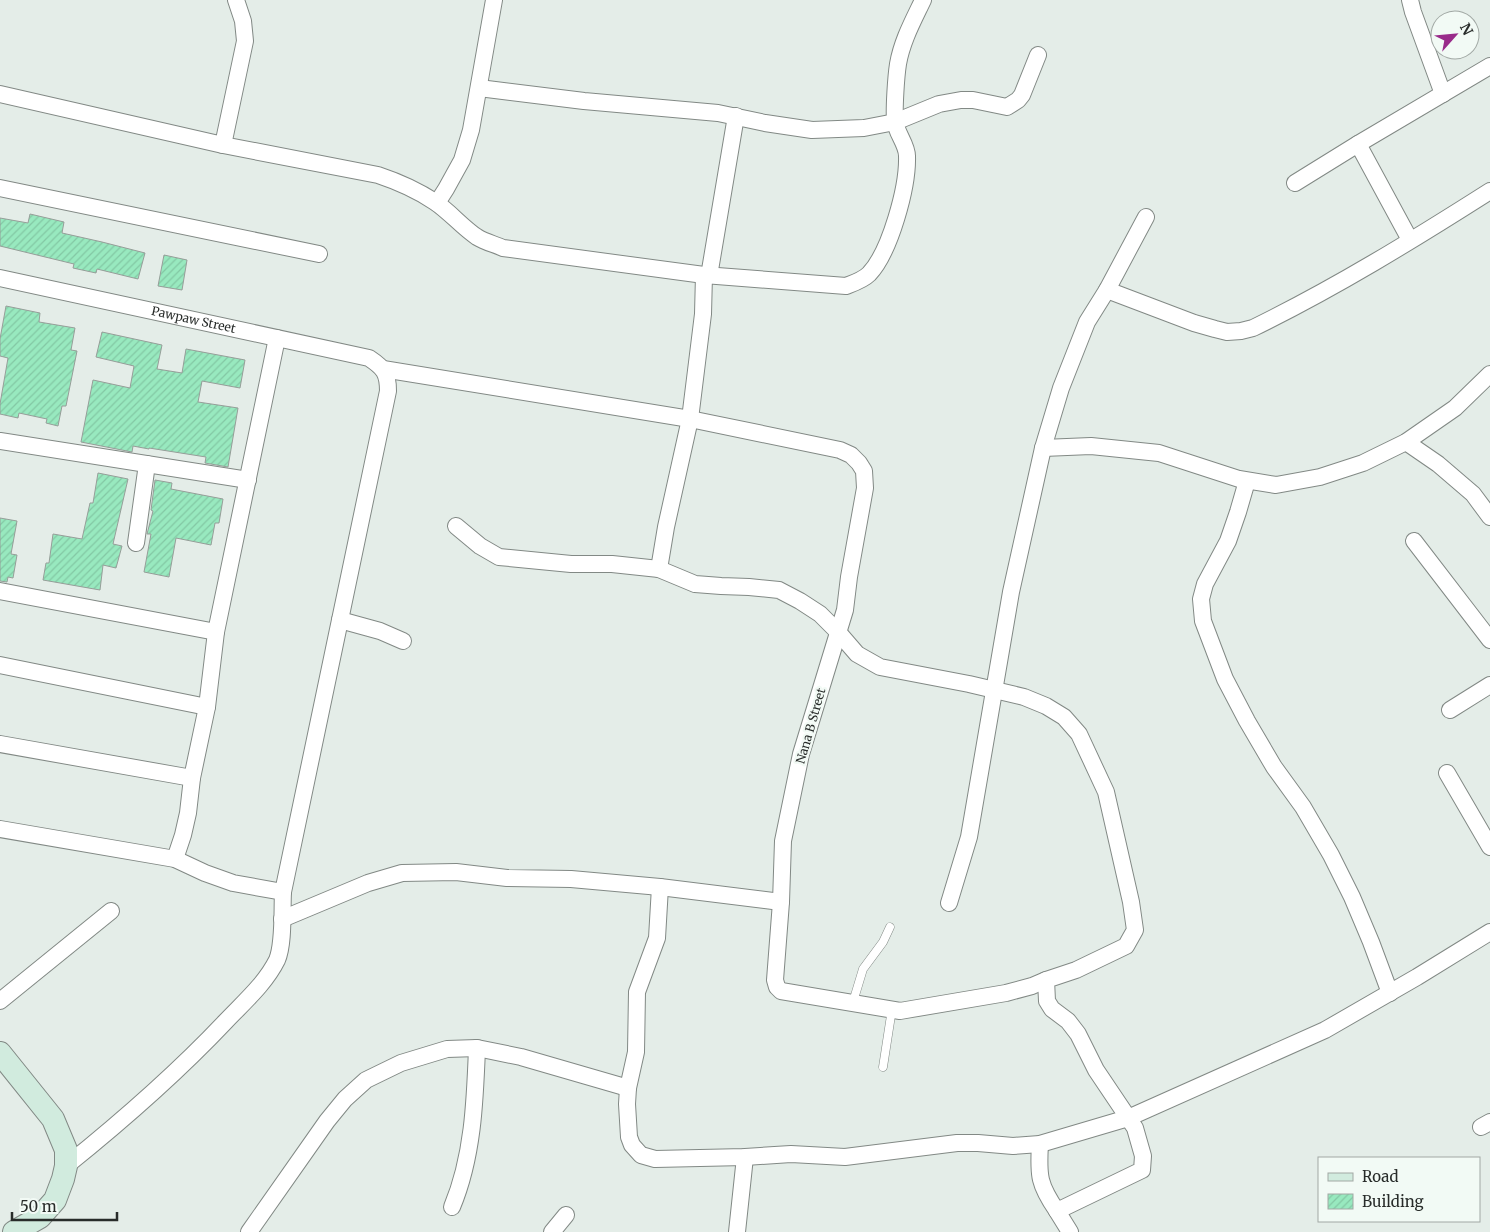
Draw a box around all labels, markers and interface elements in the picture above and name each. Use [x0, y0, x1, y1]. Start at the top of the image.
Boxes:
north arrow [1430, 10, 1480, 60]
text: N [1456, 20, 1477, 38]
street label: Pawpaw Street [150, 303, 237, 336]
street label: Nana B Street [793, 686, 829, 765]
legend [1318, 1157, 1480, 1222]
text: Road [1362, 1167, 1398, 1186]
scale bar [12, 1190, 118, 1222]
text: Building [1362, 1192, 1424, 1211]
text: 50 m [20, 1197, 57, 1216]

